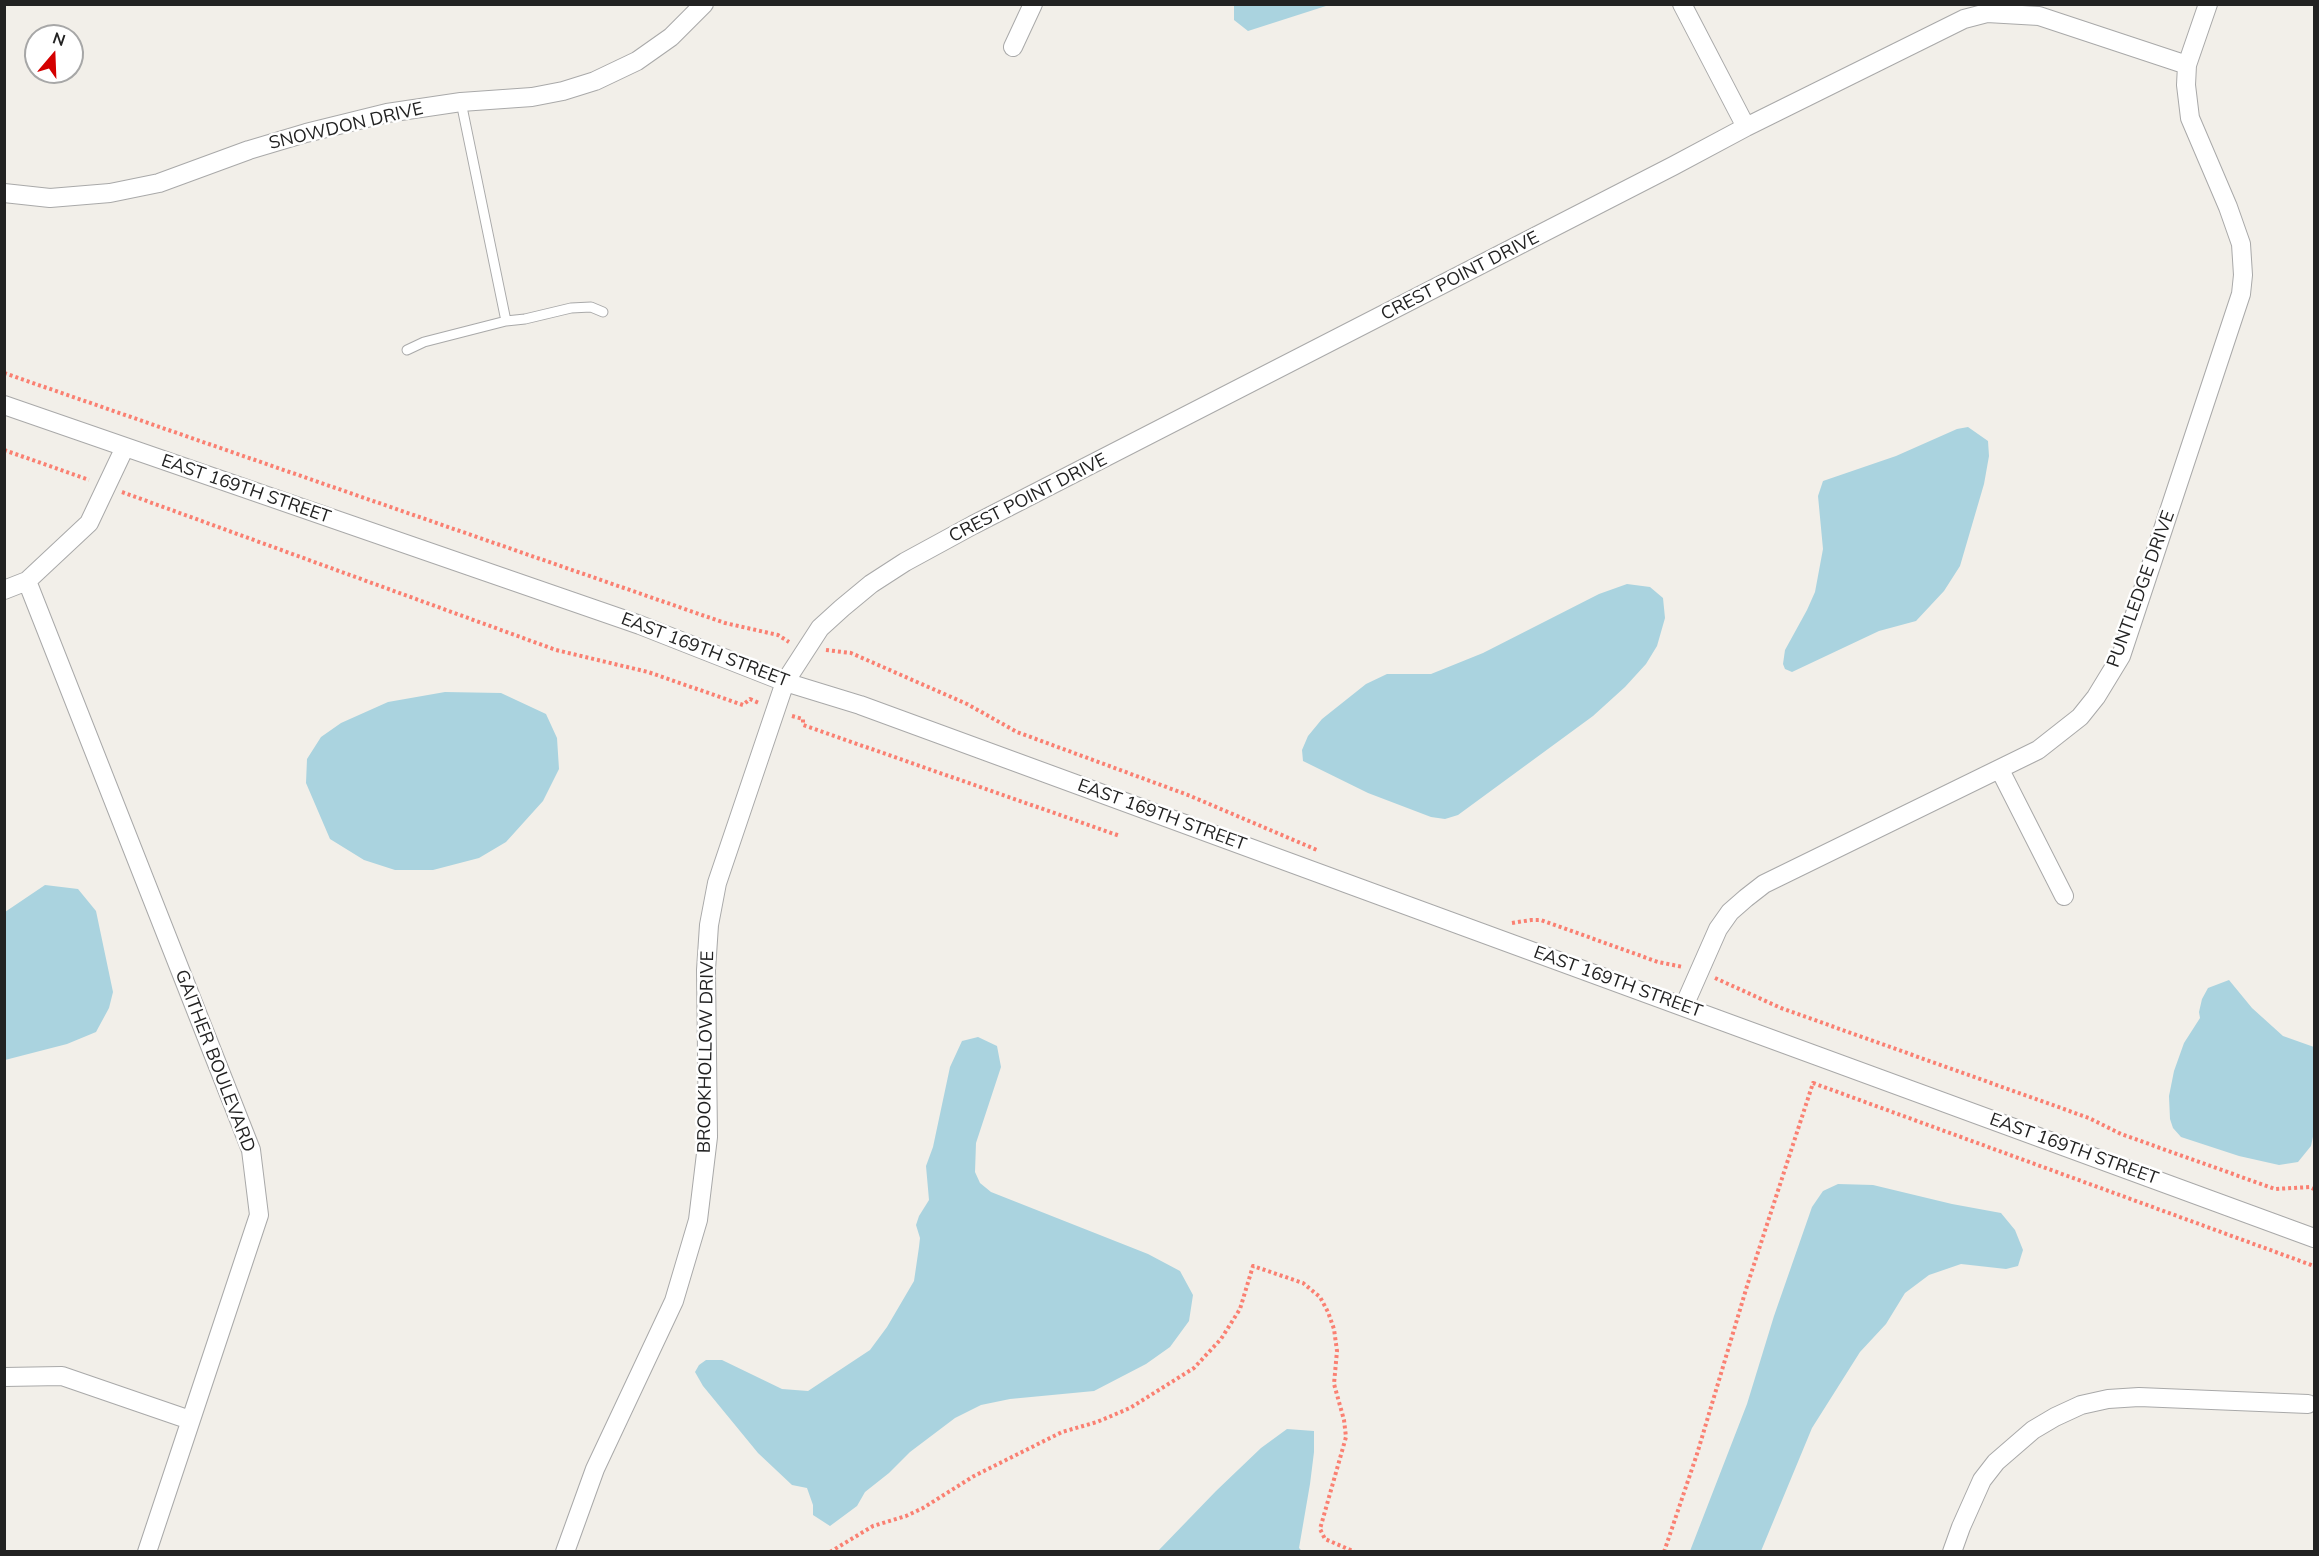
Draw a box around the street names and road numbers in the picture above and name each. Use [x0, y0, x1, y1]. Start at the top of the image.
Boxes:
street label: SNOWDON DRIVE [267, 98, 425, 154]
street label: CREST POINT DRIVE [1377, 227, 1543, 325]
street label: CREST POINT DRIVE [945, 449, 1111, 547]
street label: EAST 169TH STREET [158, 450, 334, 528]
street label: PUNTLEDGE DRIVE [2103, 508, 2179, 670]
street label: EAST 169TH STREET [618, 608, 792, 692]
street label: EAST 169TH STREET [1075, 774, 1249, 856]
street label: EAST 169TH STREET [1531, 941, 1705, 1023]
street label: BROOKHOLLOW DRIVE [693, 951, 719, 1153]
street label: GAITHER BOULEVARD [170, 967, 260, 1155]
street label: EAST 169TH STREET [1987, 1108, 2161, 1190]

